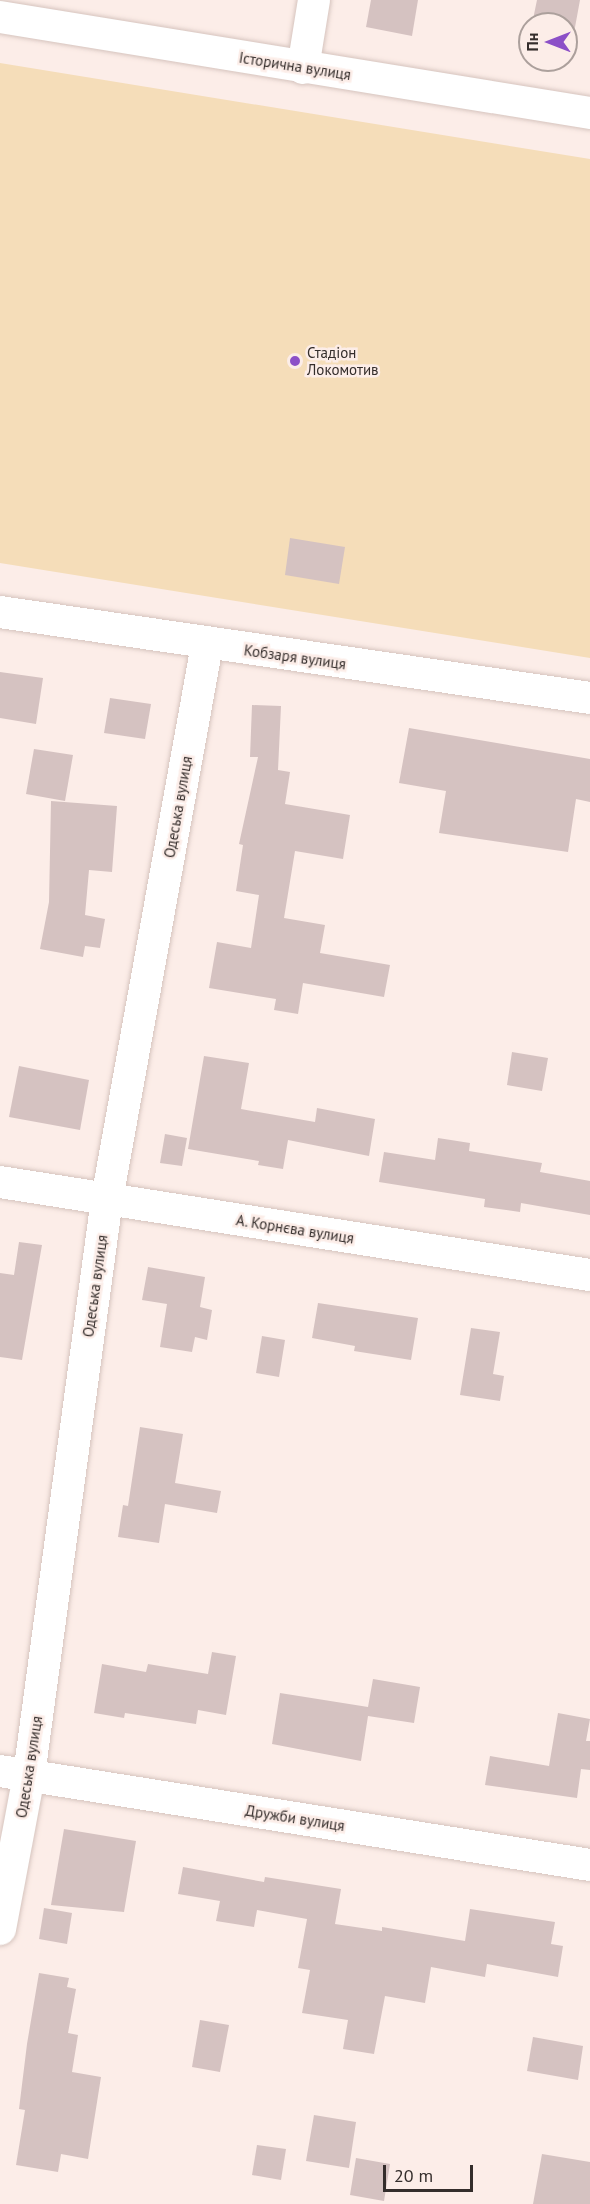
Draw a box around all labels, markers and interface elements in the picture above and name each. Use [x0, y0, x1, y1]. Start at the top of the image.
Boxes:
north arrow [518, 12, 578, 72]
text: Пн [522, 33, 542, 51]
street label: Історична вулиця [238, 48, 352, 84]
place label: Стадіон Локомотив [307, 343, 379, 378]
marker: Стадіон Локомотив [288, 354, 302, 368]
street label: Кобзаря вулиця [243, 641, 347, 673]
street label: Одеська вулиця [160, 755, 196, 859]
street label: А. Корнєва вулиця [234, 1211, 356, 1247]
street label: Одеська вулиця [79, 1234, 111, 1338]
street label: Одеська вулиця [12, 1715, 46, 1819]
street label: Дружби вулиця [244, 1801, 346, 1835]
scale bar [386, 2153, 476, 2191]
text: 20 m [394, 2164, 433, 2187]

